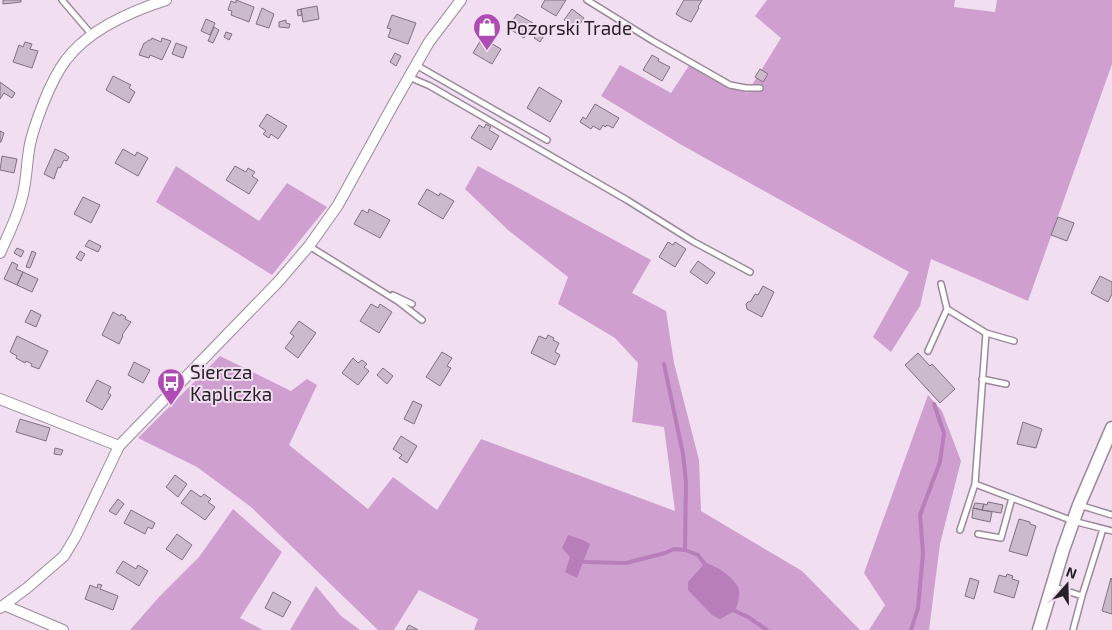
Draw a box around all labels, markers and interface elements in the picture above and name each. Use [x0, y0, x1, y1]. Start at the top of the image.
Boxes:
shop icon: Pozorski Trade [472, 12, 502, 51]
place label: Pozorski Trade [506, 16, 632, 39]
place label: Siercza Kapliczka [190, 360, 272, 405]
bus stop icon: Siercza Kapliczka [156, 367, 186, 406]
north arrow [1042, 560, 1092, 610]
text: N [1064, 563, 1079, 582]

